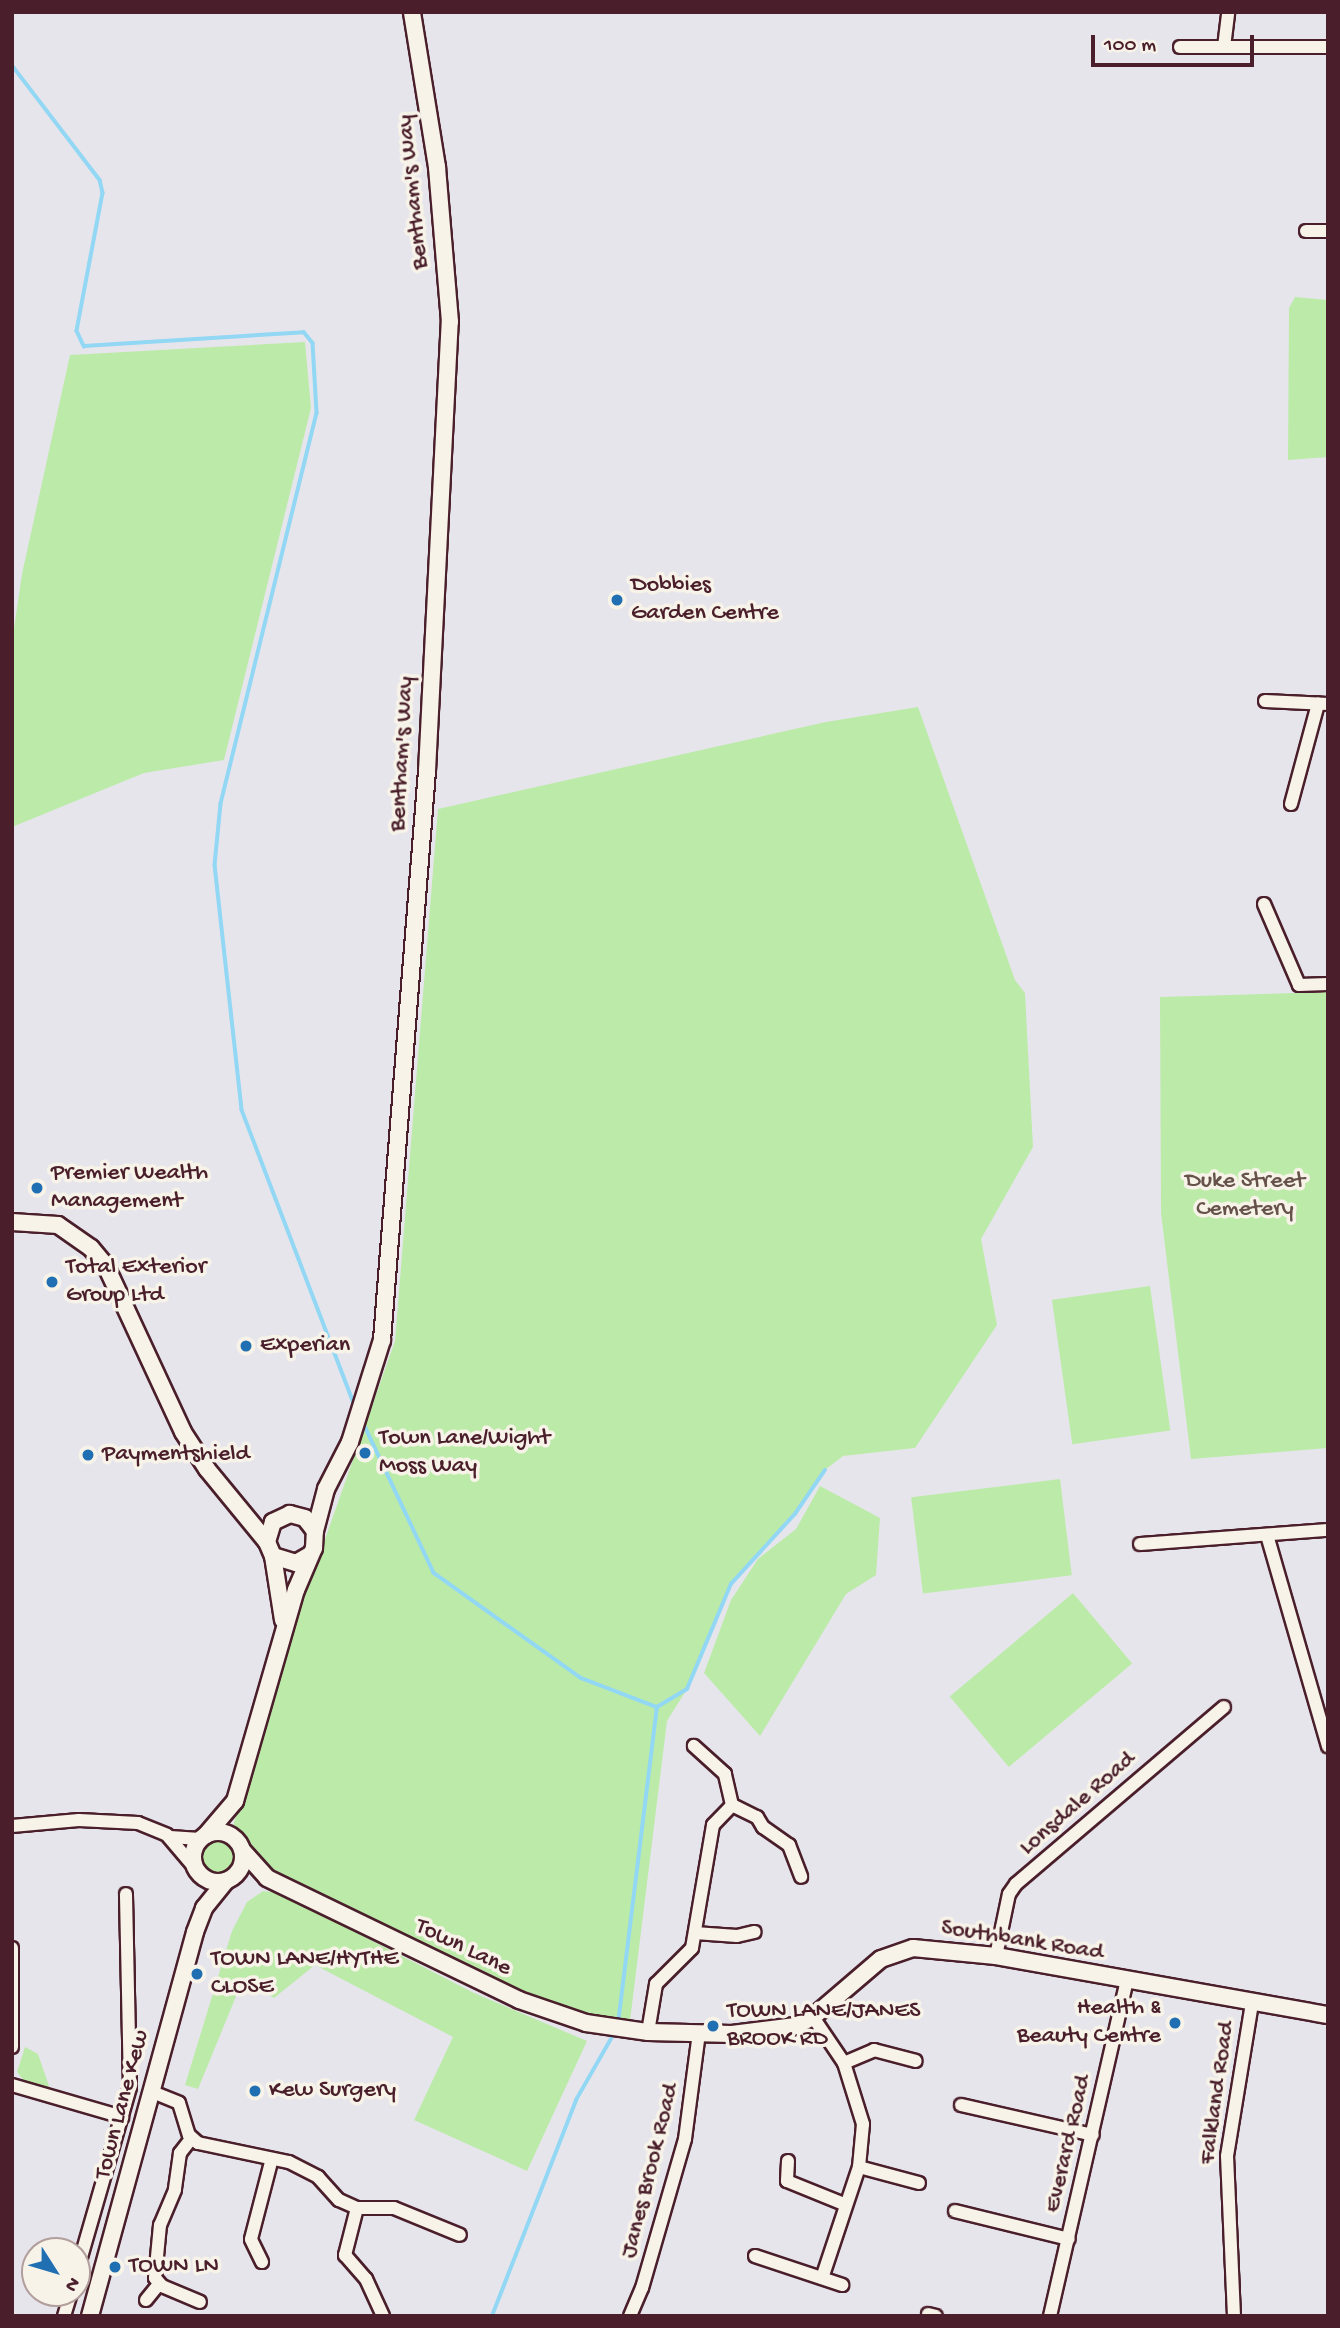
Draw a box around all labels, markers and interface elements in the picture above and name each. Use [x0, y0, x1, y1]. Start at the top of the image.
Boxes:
scale bar [1095, 21, 1258, 65]
text: 100 m [1104, 34, 1156, 59]
street label: Bentham's Way [392, 113, 436, 271]
place label: Dobbies Garden Centre [631, 572, 779, 628]
marker: Dobbies Garden Centre [609, 592, 625, 608]
street label: Bentham's Way [385, 676, 421, 832]
place label: Premier Wealth Management [51, 1160, 208, 1216]
park label: Duke Street Cemetery [1185, 1168, 1305, 1224]
marker: Premier Wealth Management [29, 1180, 45, 1196]
place label: Total Exterior Group Ltd [66, 1254, 206, 1310]
marker: Total Exterior Group Ltd [44, 1274, 60, 1290]
place label: Experian [260, 1332, 350, 1360]
marker: Experian [238, 1338, 254, 1354]
place label: Town Lane/Wight Moss Way [379, 1425, 550, 1481]
place label: Paymentshield [102, 1441, 250, 1469]
marker: Town Lane/Wight Moss Way [357, 1445, 373, 1461]
marker: Paymentshield [80, 1447, 96, 1463]
street label: Lonsdale Road [1014, 1746, 1142, 1862]
street label: Town Lane [410, 1912, 516, 1984]
street label: Southbank Road [939, 1914, 1105, 1968]
place label: TOWN LANE/HYTHE CLOSE [211, 1946, 398, 2002]
marker: TOWN LANE/HYTHE CLOSE [189, 1966, 205, 1982]
place label: Health & Beauty Centre [1017, 1995, 1161, 2051]
place label: TOWN LANE/JANES BROOK RD [727, 1998, 920, 2054]
marker: Health & Beauty Centre [1167, 2015, 1183, 2031]
marker: TOWN LANE/JANES BROOK RD [705, 2018, 721, 2034]
street label: Falkland Road [1194, 2020, 1242, 2166]
street label: Town Lane Kew [89, 2027, 157, 2183]
street label: Everard Road [1039, 2072, 1099, 2216]
place label: Kew Surgery [269, 2077, 396, 2105]
street label: Janes Brook Road [615, 2081, 687, 2261]
marker: Kew Surgery [247, 2083, 263, 2099]
north arrow [21, 2237, 91, 2307]
place label: TOWN LN [129, 2253, 219, 2281]
marker: TOWN LN [107, 2259, 123, 2275]
text: N [59, 2272, 84, 2296]

